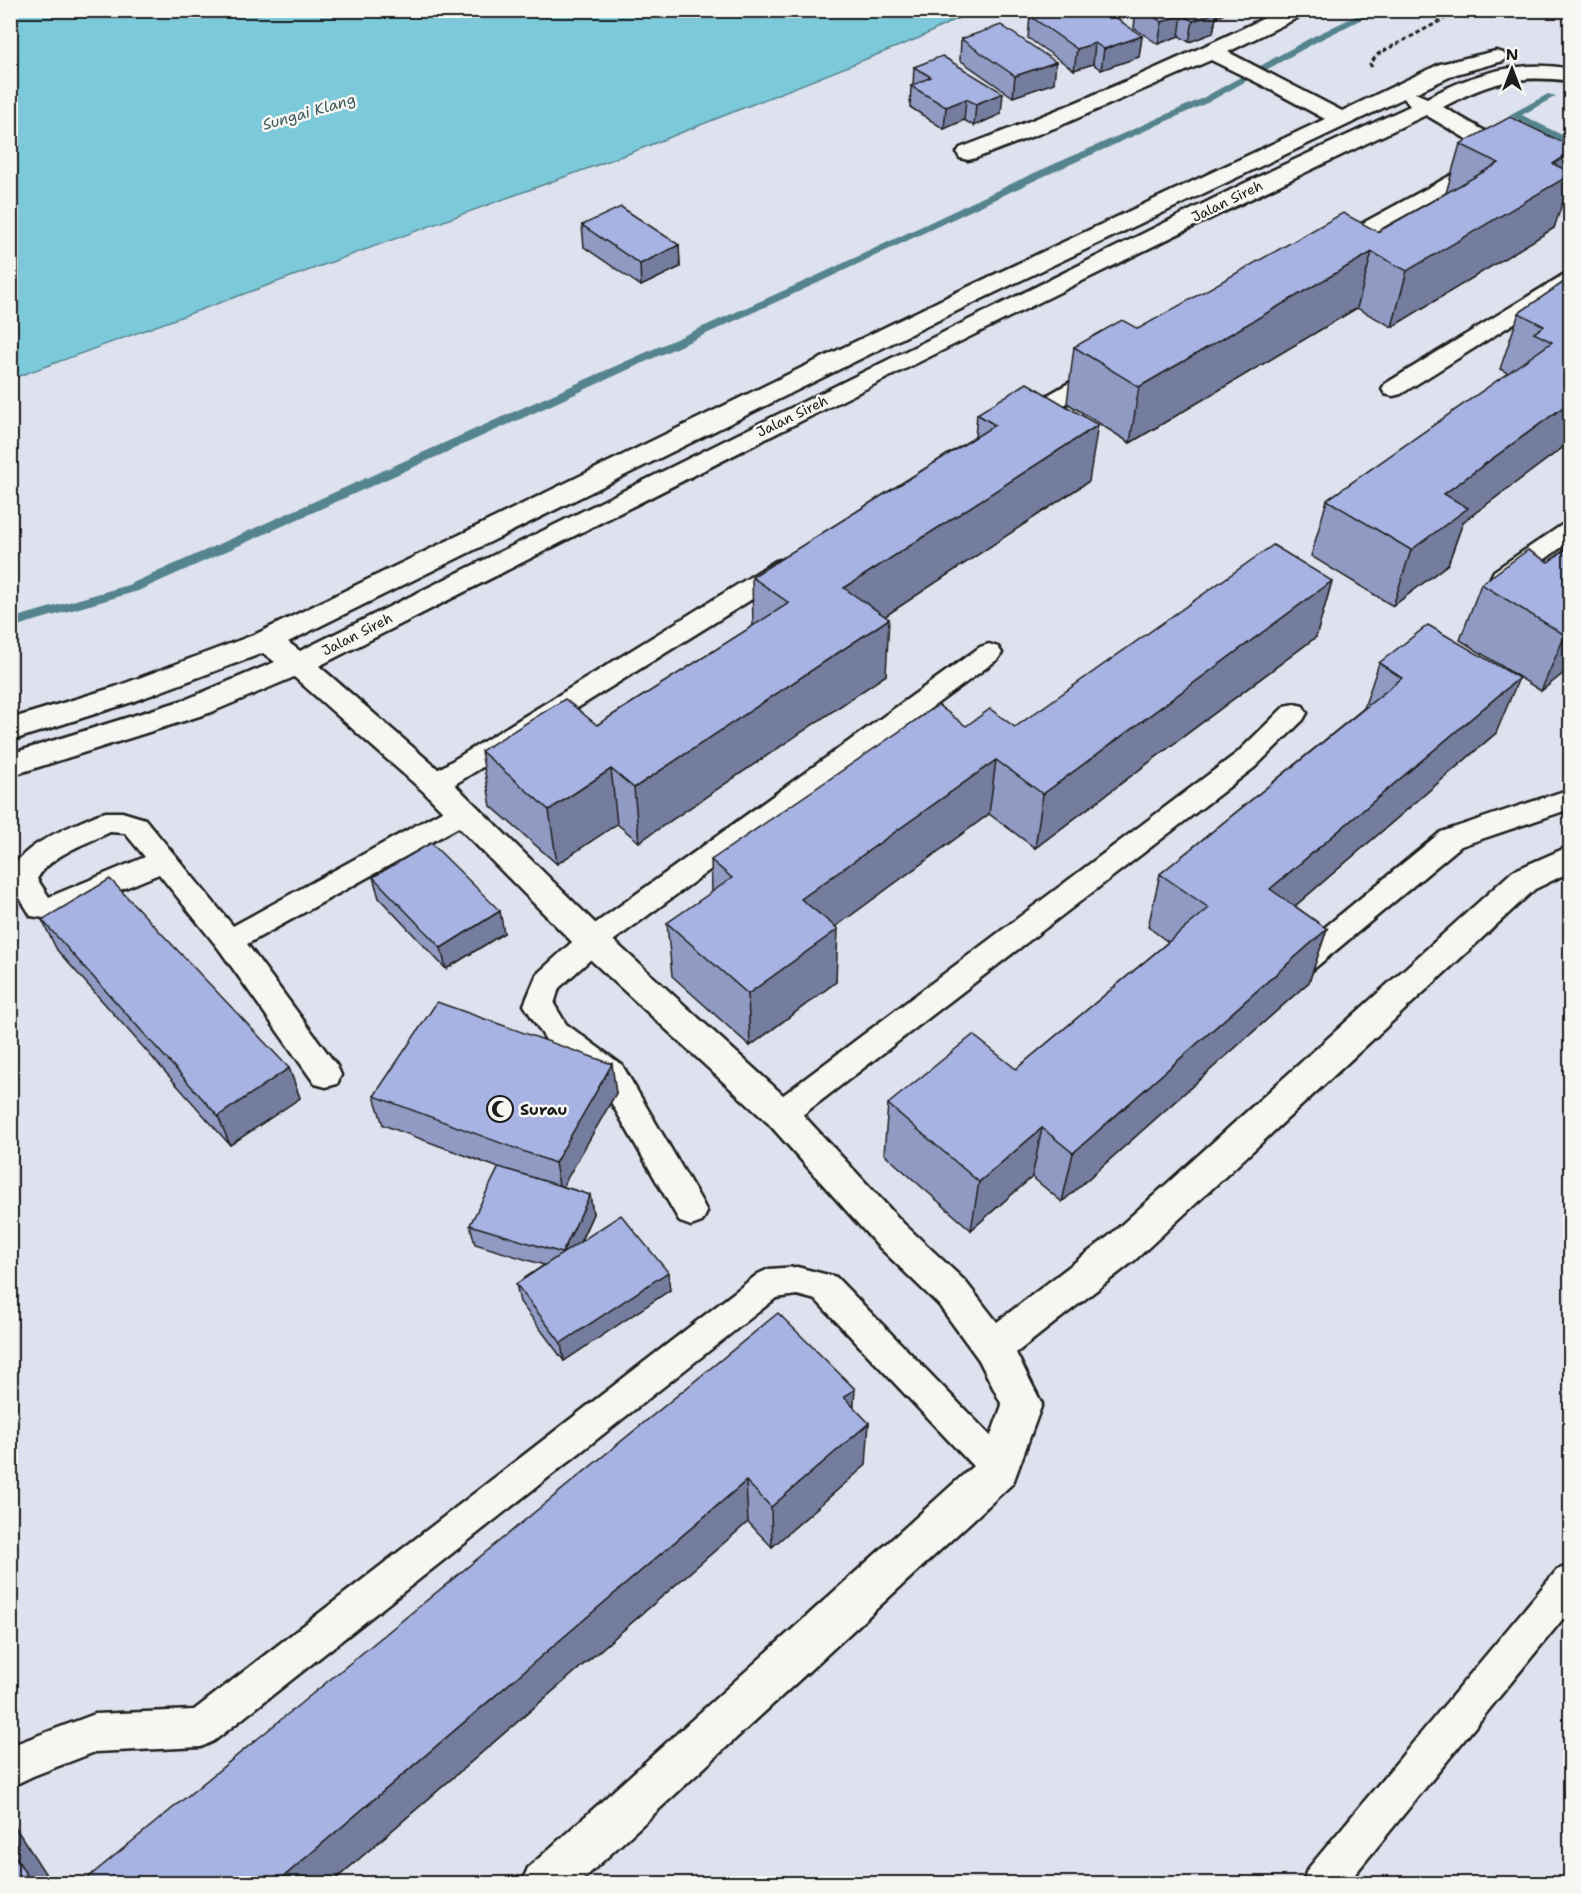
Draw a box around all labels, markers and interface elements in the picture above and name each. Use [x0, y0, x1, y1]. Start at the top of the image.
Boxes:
north arrow [1482, 39, 1542, 99]
text: N [1506, 44, 1518, 65]
water label: Sungai Klang [260, 89, 358, 135]
street label: Jalan Sireh [1188, 176, 1266, 226]
street label: Jalan Sireh [753, 391, 831, 441]
street label: Jalan Sireh [319, 608, 395, 660]
mosque icon: Surau [485, 1094, 515, 1124]
place label: Surau [520, 1099, 567, 1120]

